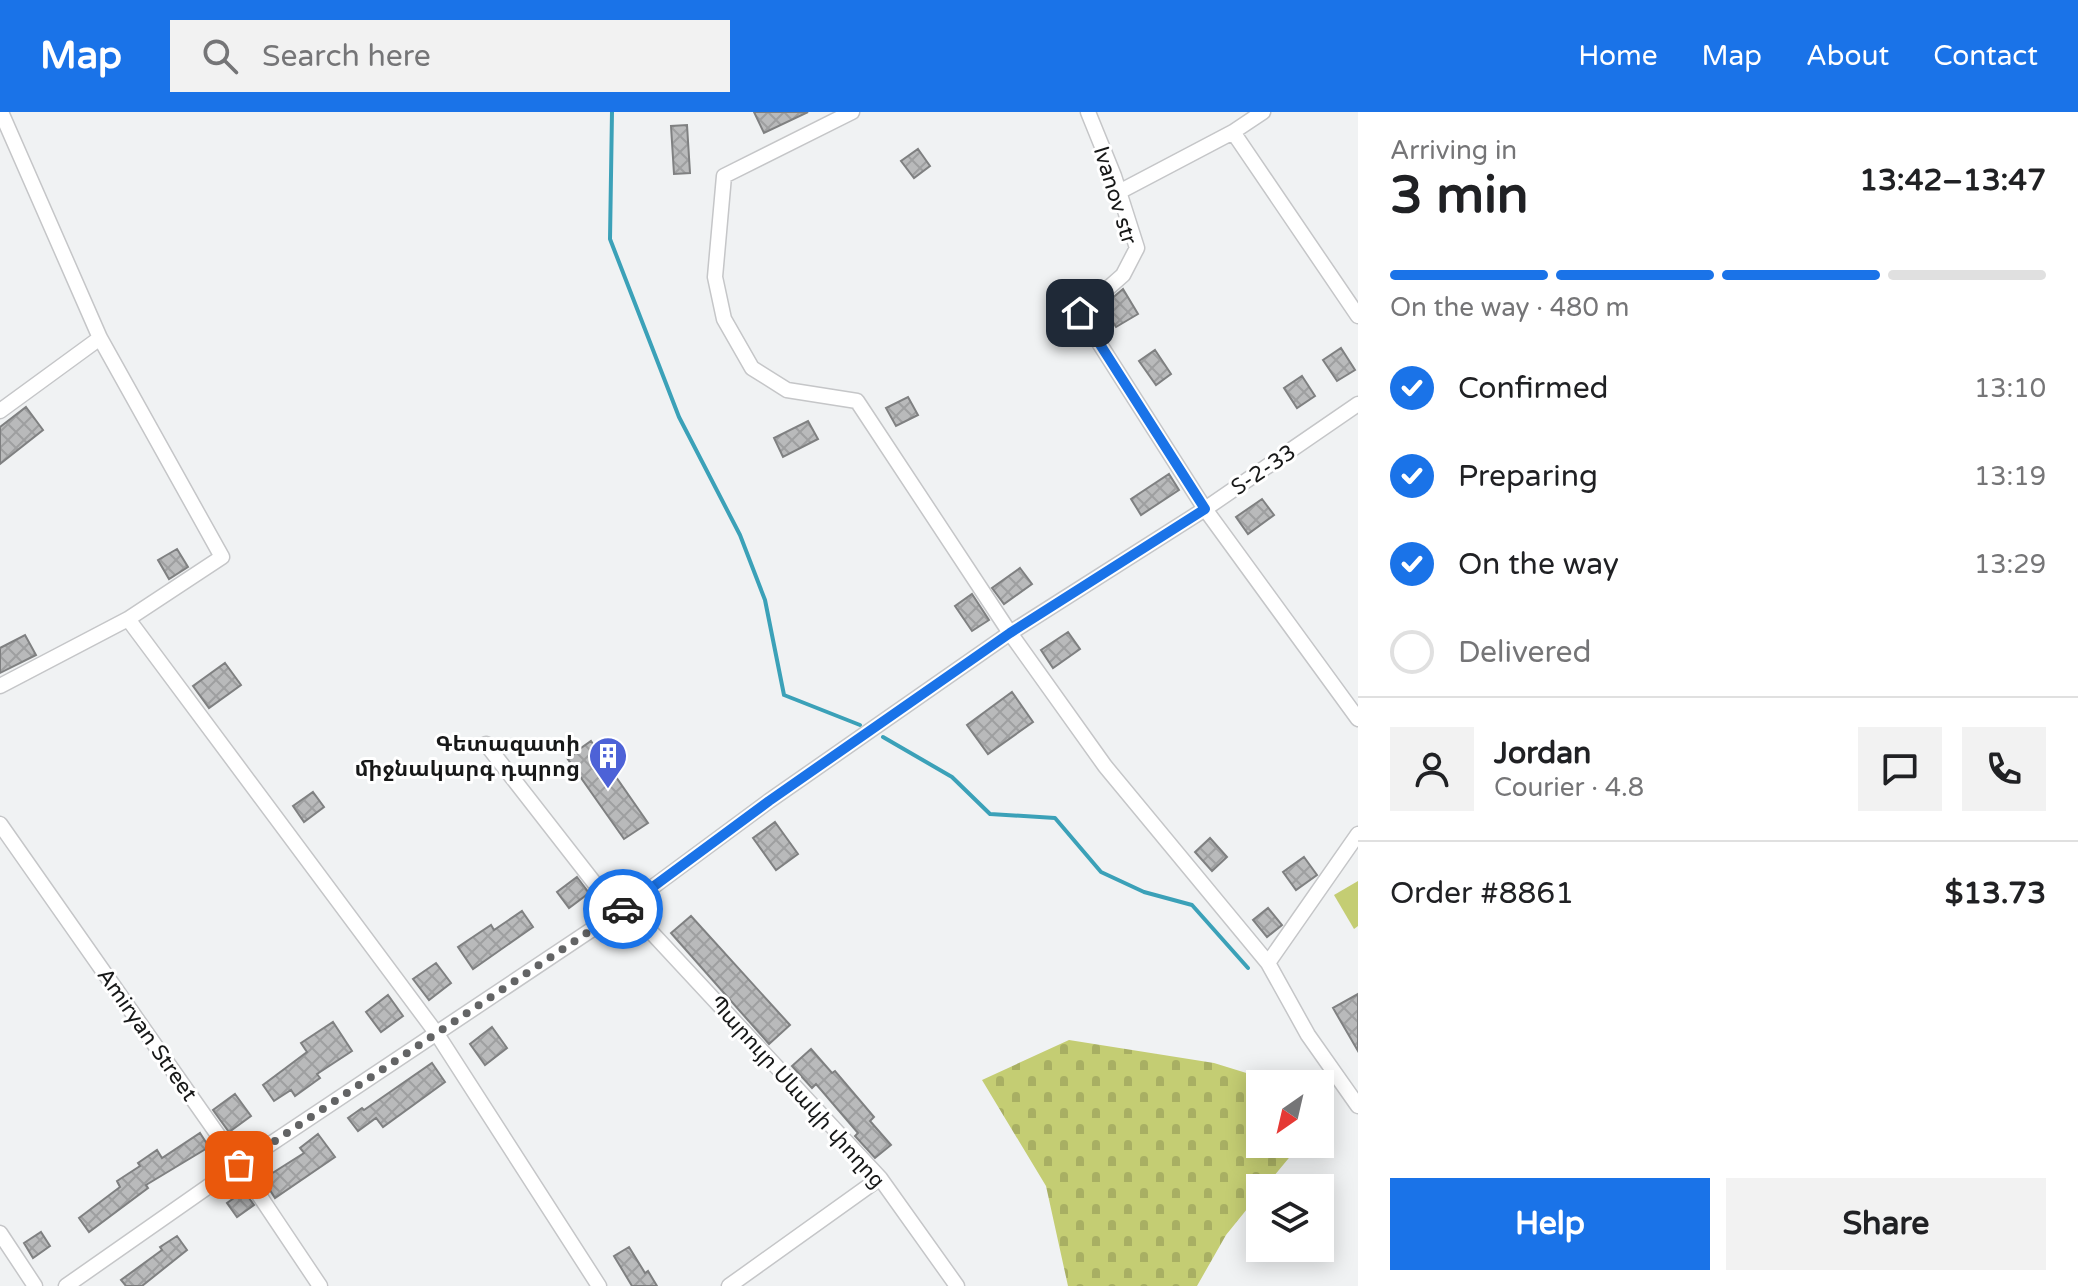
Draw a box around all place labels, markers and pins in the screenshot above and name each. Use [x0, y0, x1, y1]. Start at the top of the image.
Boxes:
pin [1046, 279, 1114, 347]
place label: Գետազատի միջնակարգ դպրոց [355, 731, 580, 782]
building icon: Գետազատի միջնակարգ դպրոց [587, 735, 629, 790]
pin [205, 1131, 273, 1199]

